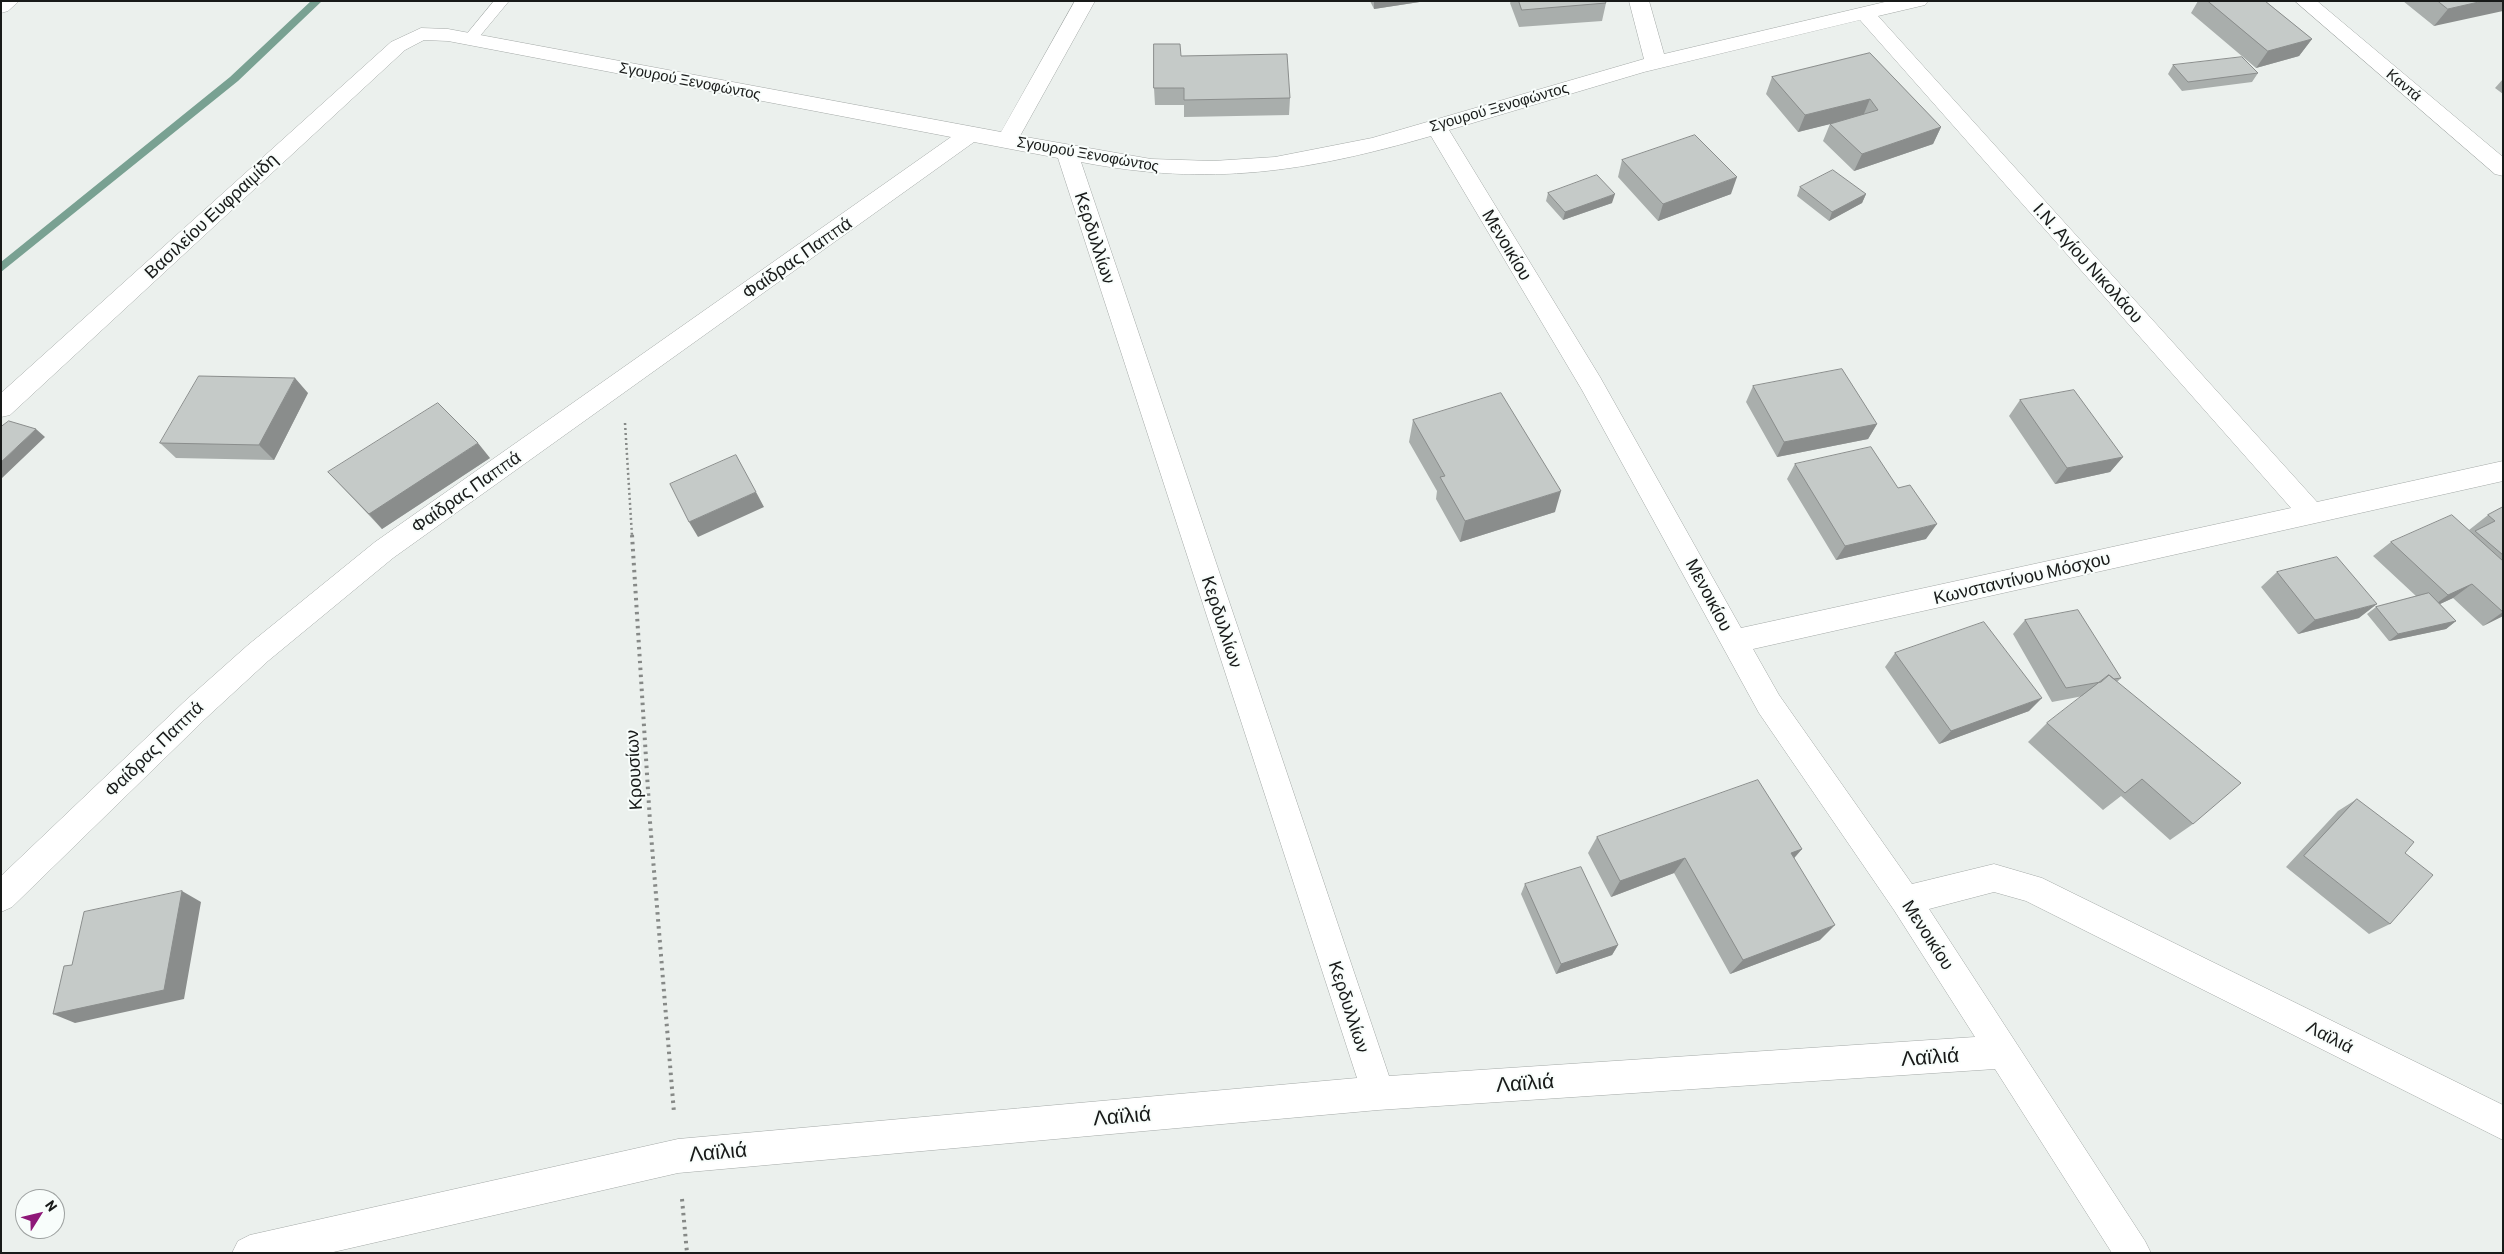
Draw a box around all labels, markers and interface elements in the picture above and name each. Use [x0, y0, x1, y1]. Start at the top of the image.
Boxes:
street label: Σγουρού Ξενοφώντος [618, 58, 762, 104]
street label: Καντά [2383, 65, 2425, 105]
street label: Σγουρού Ξενοφώντος [1427, 79, 1571, 135]
street label: Σγουρού Ξενοφώντος [1016, 133, 1160, 175]
street label: Βασιλείου Ευφραιμίδη [140, 149, 282, 283]
street label: Κερδυλλίων [1070, 189, 1120, 287]
street label: Ι.Ν. Αγίου Νικολάου [2028, 198, 2148, 328]
street label: Μενοικίου [1477, 206, 1537, 284]
street label: Φαίδρας Παππά [738, 212, 856, 304]
street label: Φαίδρας Παππά [407, 446, 525, 538]
street label: Κωνσταντίνου Μόσχου [1932, 547, 2112, 609]
street label: Μενοικίου [1681, 555, 1737, 635]
street label: Κερδυλλίων [1197, 573, 1247, 671]
street label: Φαίδρας Παππά [100, 697, 208, 801]
street label: Κρουσίων [621, 729, 647, 811]
street label: Μενοικίου [1897, 896, 1959, 974]
street label: Κερδυλλίων [1324, 958, 1374, 1056]
street label: Λαϊλιά [2303, 1016, 2357, 1058]
street label: Λαϊλιά [1900, 1042, 1960, 1072]
street label: Λαϊλιά [1495, 1068, 1555, 1098]
street label: Λαϊλιά [1092, 1101, 1152, 1131]
street label: Λαϊλιά [688, 1137, 748, 1167]
north arrow [15, 1189, 65, 1239]
text: N [42, 1197, 61, 1214]

